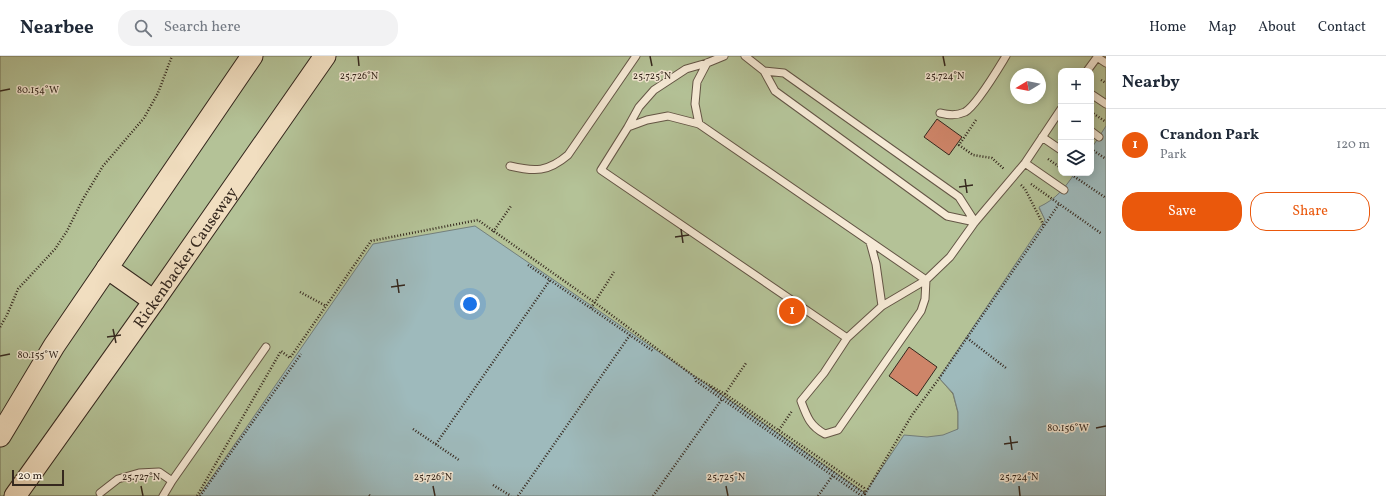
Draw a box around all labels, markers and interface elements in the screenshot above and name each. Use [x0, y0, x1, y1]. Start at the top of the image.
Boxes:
search box [118, 10, 398, 46]
text: Nearbee [20, 15, 94, 41]
icon: search [132, 17, 154, 39]
text: Search here [164, 17, 241, 38]
text: Home [1149, 18, 1186, 37]
text: Map [1208, 18, 1236, 37]
text: About [1258, 18, 1296, 37]
text: Contact [1318, 18, 1366, 37]
north arrow [1010, 68, 1046, 104]
map controls [1058, 68, 1094, 176]
button: + [1058, 68, 1094, 104]
text: 25.726°N [340, 69, 379, 83]
text: 25.725°N [633, 69, 672, 83]
text: 25.724°N [926, 69, 965, 83]
text: Nearby [1122, 71, 1180, 94]
text: 80.154°W [17, 83, 59, 97]
button: − [1058, 104, 1094, 140]
text: Crandon Park [1160, 125, 1259, 146]
text: 1 [1132, 136, 1138, 154]
text: 120 m [1336, 136, 1370, 154]
button: layers [1058, 140, 1094, 176]
text: Park [1160, 146, 1187, 164]
street label: Rickenbacker Causeway [129, 183, 244, 333]
button: Save [1122, 192, 1242, 231]
button: Share [1250, 192, 1370, 231]
your location [460, 294, 480, 314]
pin: 1 [779, 296, 805, 326]
text: 80.155°W [17, 348, 59, 362]
text: 80.156°W [1047, 421, 1089, 435]
scale bar [12, 468, 64, 487]
text: 20 m [18, 469, 42, 484]
text: 25.727°N [122, 470, 161, 484]
text: 25.726°N [414, 470, 453, 484]
text: 25.725°N [707, 470, 746, 484]
text: 25.724°N [1000, 470, 1039, 484]

